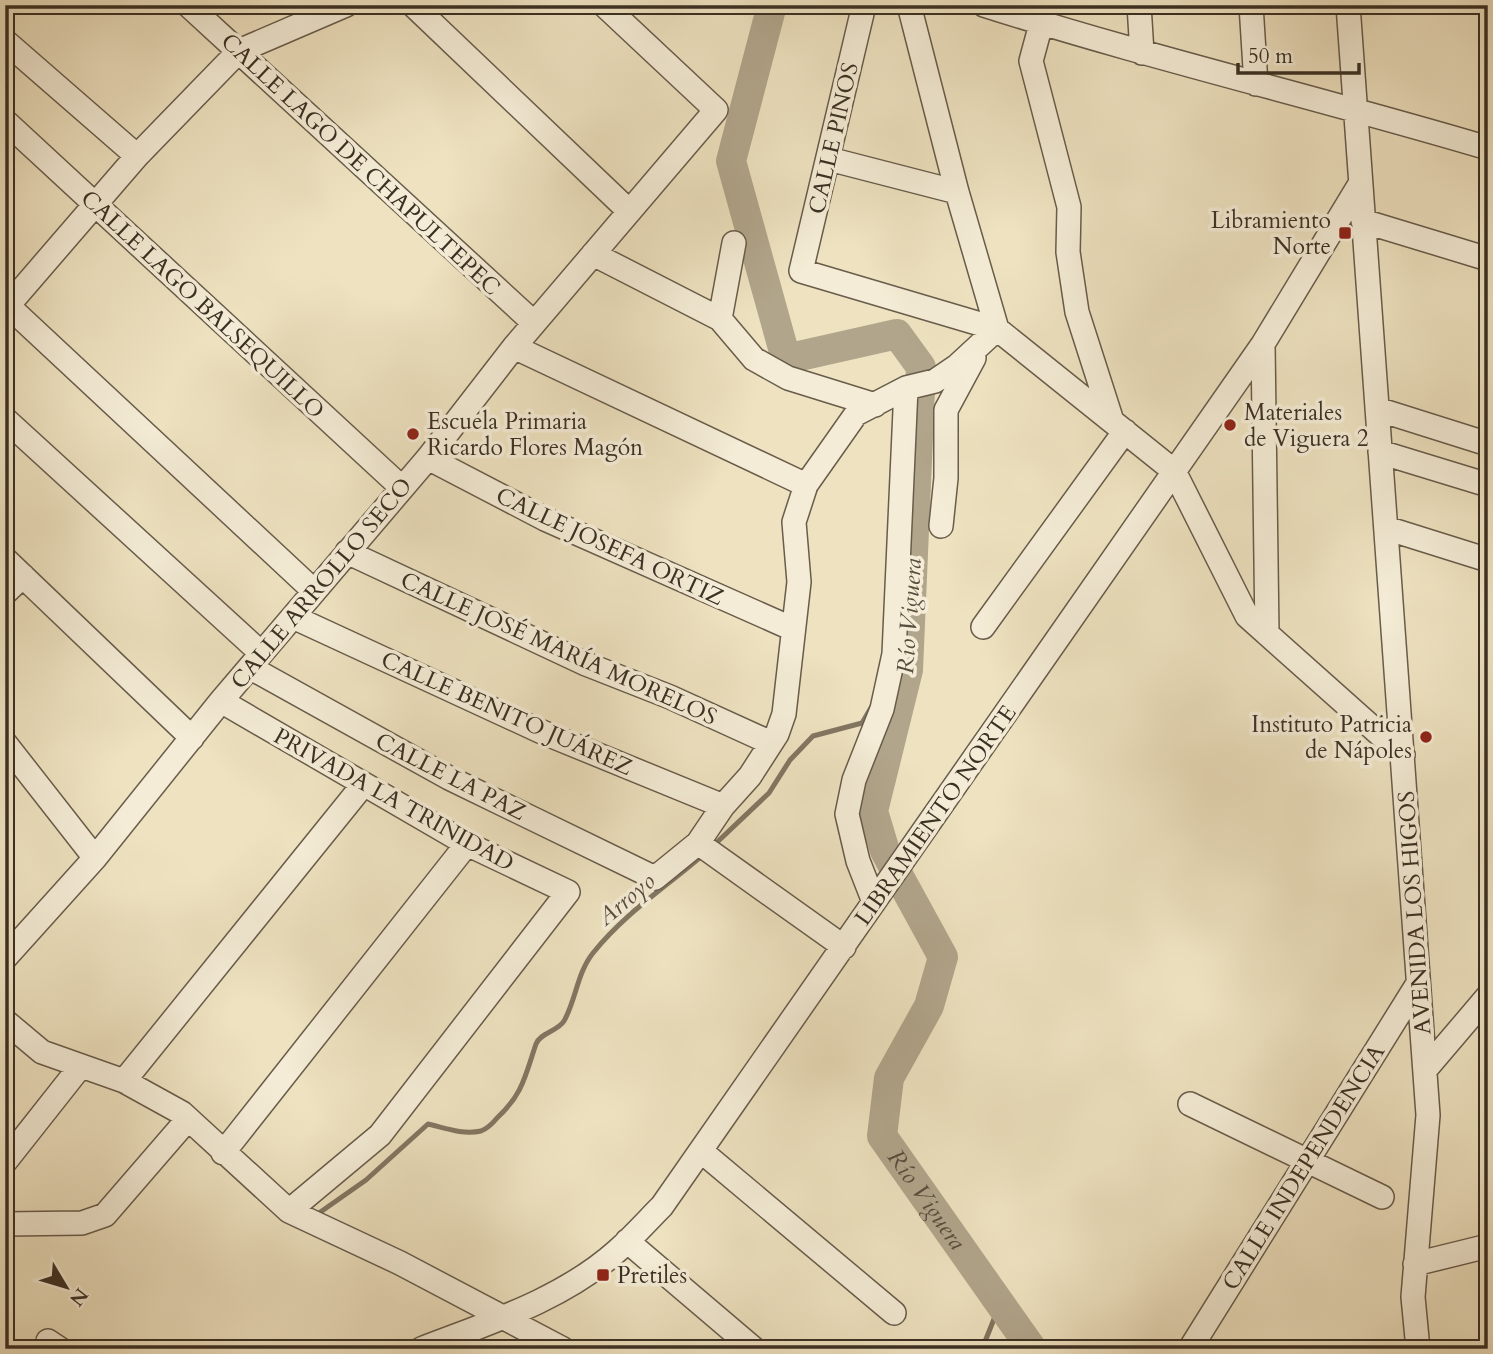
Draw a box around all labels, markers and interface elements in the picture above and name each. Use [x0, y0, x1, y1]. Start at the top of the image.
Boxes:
street label: CALLE LAGO DE CHAPULTEPEC [214, 26, 507, 302]
scale bar [1238, 32, 1358, 76]
text: 50 m [1248, 42, 1293, 71]
street label: CALLE PINOS [801, 59, 866, 217]
street label: CALLE LAGO BALSEQUILLO [74, 183, 331, 426]
place label: Libramiento Norte [1211, 205, 1331, 262]
marker: Libramiento Norte [1337, 225, 1353, 241]
place label: Materiales de Viguera 2 [1244, 397, 1368, 454]
place label: Escuela Primaria Ricardo Flores Magón [427, 406, 643, 463]
marker: Materiales de Viguera 2 [1222, 417, 1238, 433]
marker: Escuela Primaria Ricardo Flores Magón [405, 426, 421, 442]
street label: CALLE ARROLLO SECO [224, 471, 419, 696]
street label: CALLE JOSEFA ORTIZ [491, 480, 729, 613]
water label: Río Viguera [889, 557, 930, 675]
street label: CALLE JOSÉ MARÍA MORELOS [396, 565, 722, 732]
street label: CALLE BENITO JUÁREZ [376, 644, 637, 783]
street label: LIBRAMIENTO NORTE [847, 699, 1023, 932]
place label: Instituto Patricia de Nápoles [1251, 709, 1412, 766]
street label: PRIVADA LA TRINIDAD [268, 720, 519, 878]
street label: CALLE LA PAZ [370, 725, 531, 828]
marker: Instituto Patricia de Nápoles [1418, 729, 1434, 745]
street label: AVENIDA LOS HIGOS [1391, 790, 1438, 1036]
water label: Arroyo [589, 865, 663, 934]
street label: CALLE INDEPENDENCIA [1215, 1038, 1392, 1296]
water label: Río Viguera [879, 1143, 973, 1257]
north arrow [32, 1252, 102, 1322]
place label: Pretiles [617, 1260, 687, 1291]
marker: Pretiles [595, 1267, 611, 1283]
text: N [63, 1282, 94, 1312]

